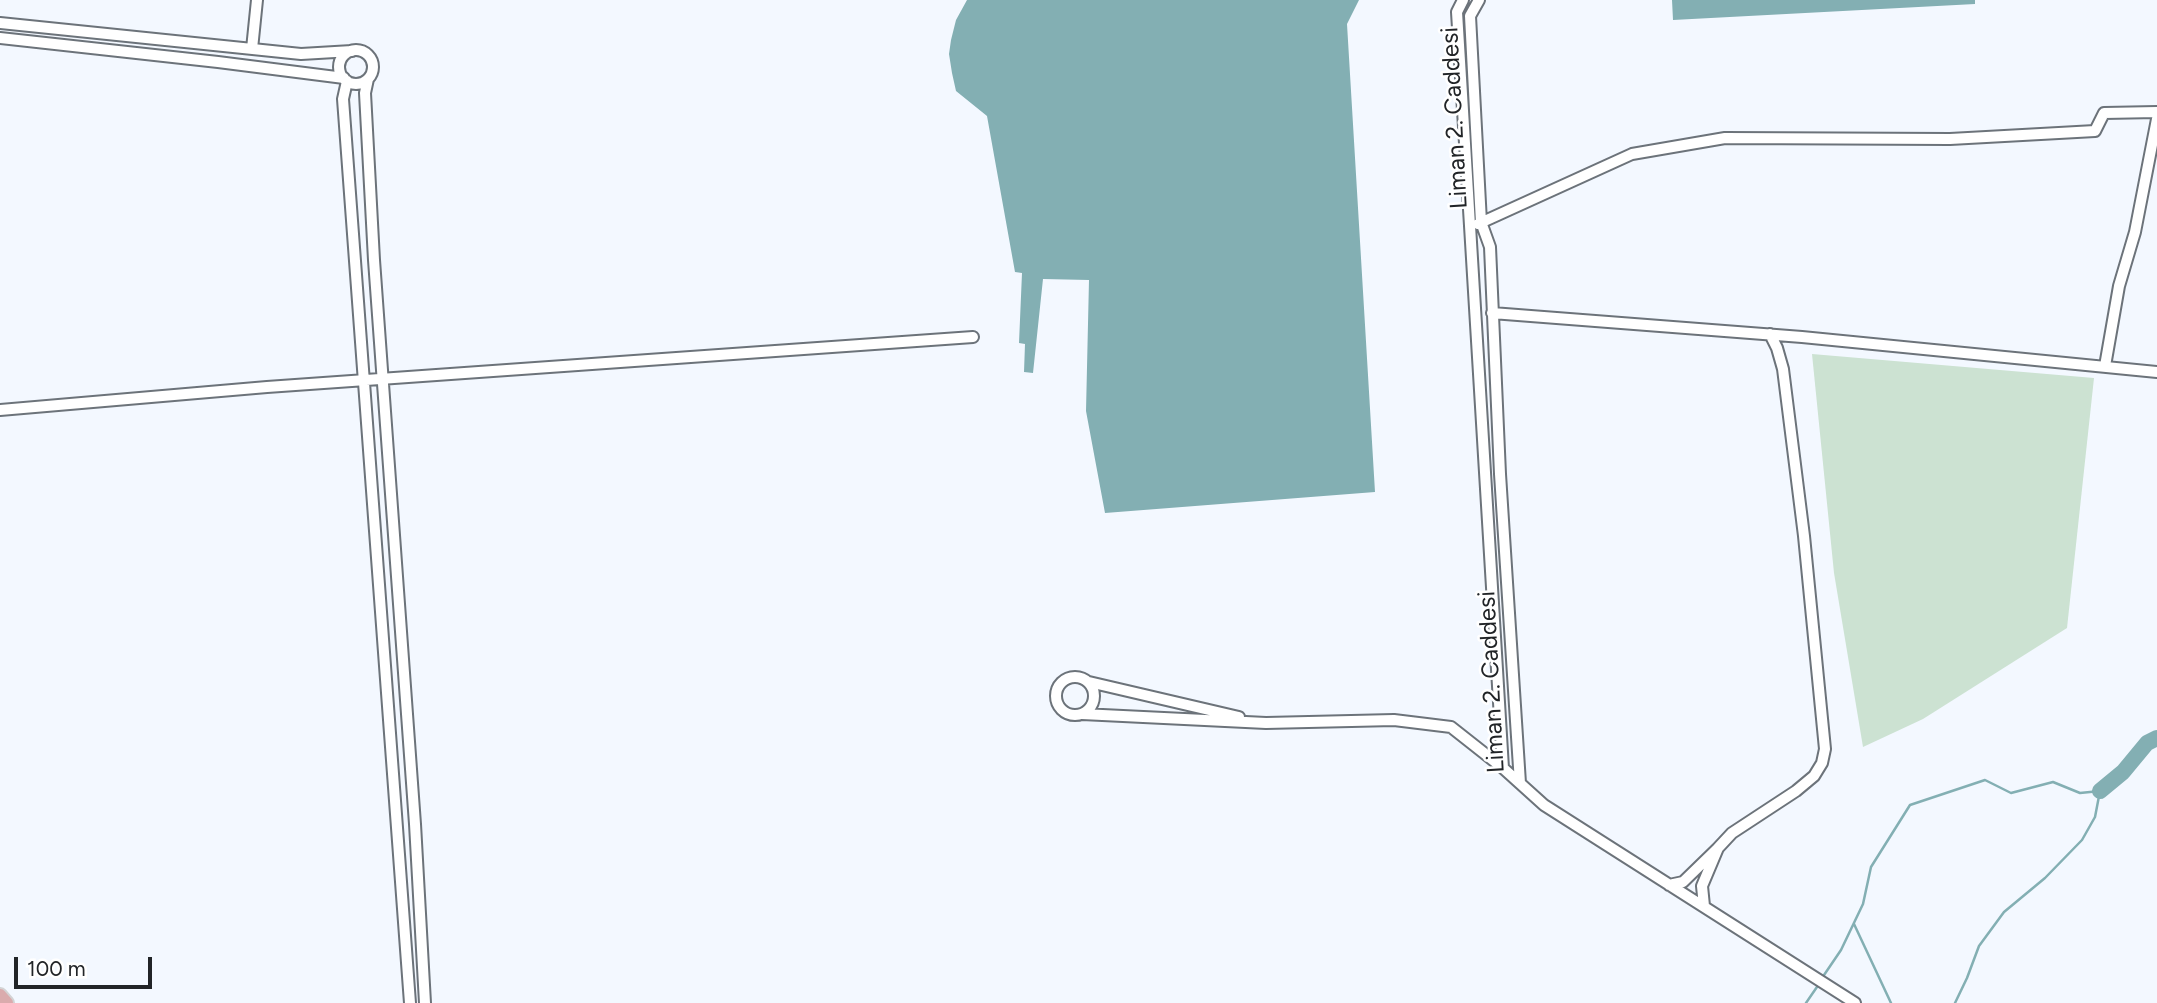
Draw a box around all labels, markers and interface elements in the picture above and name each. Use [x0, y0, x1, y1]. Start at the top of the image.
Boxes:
street label: Liman 2. Caddesi [1436, 26, 1474, 210]
street label: Liman 2. Caddesi [1473, 590, 1511, 774]
scale bar [18, 944, 156, 988]
text: 100 m [27, 956, 86, 981]

